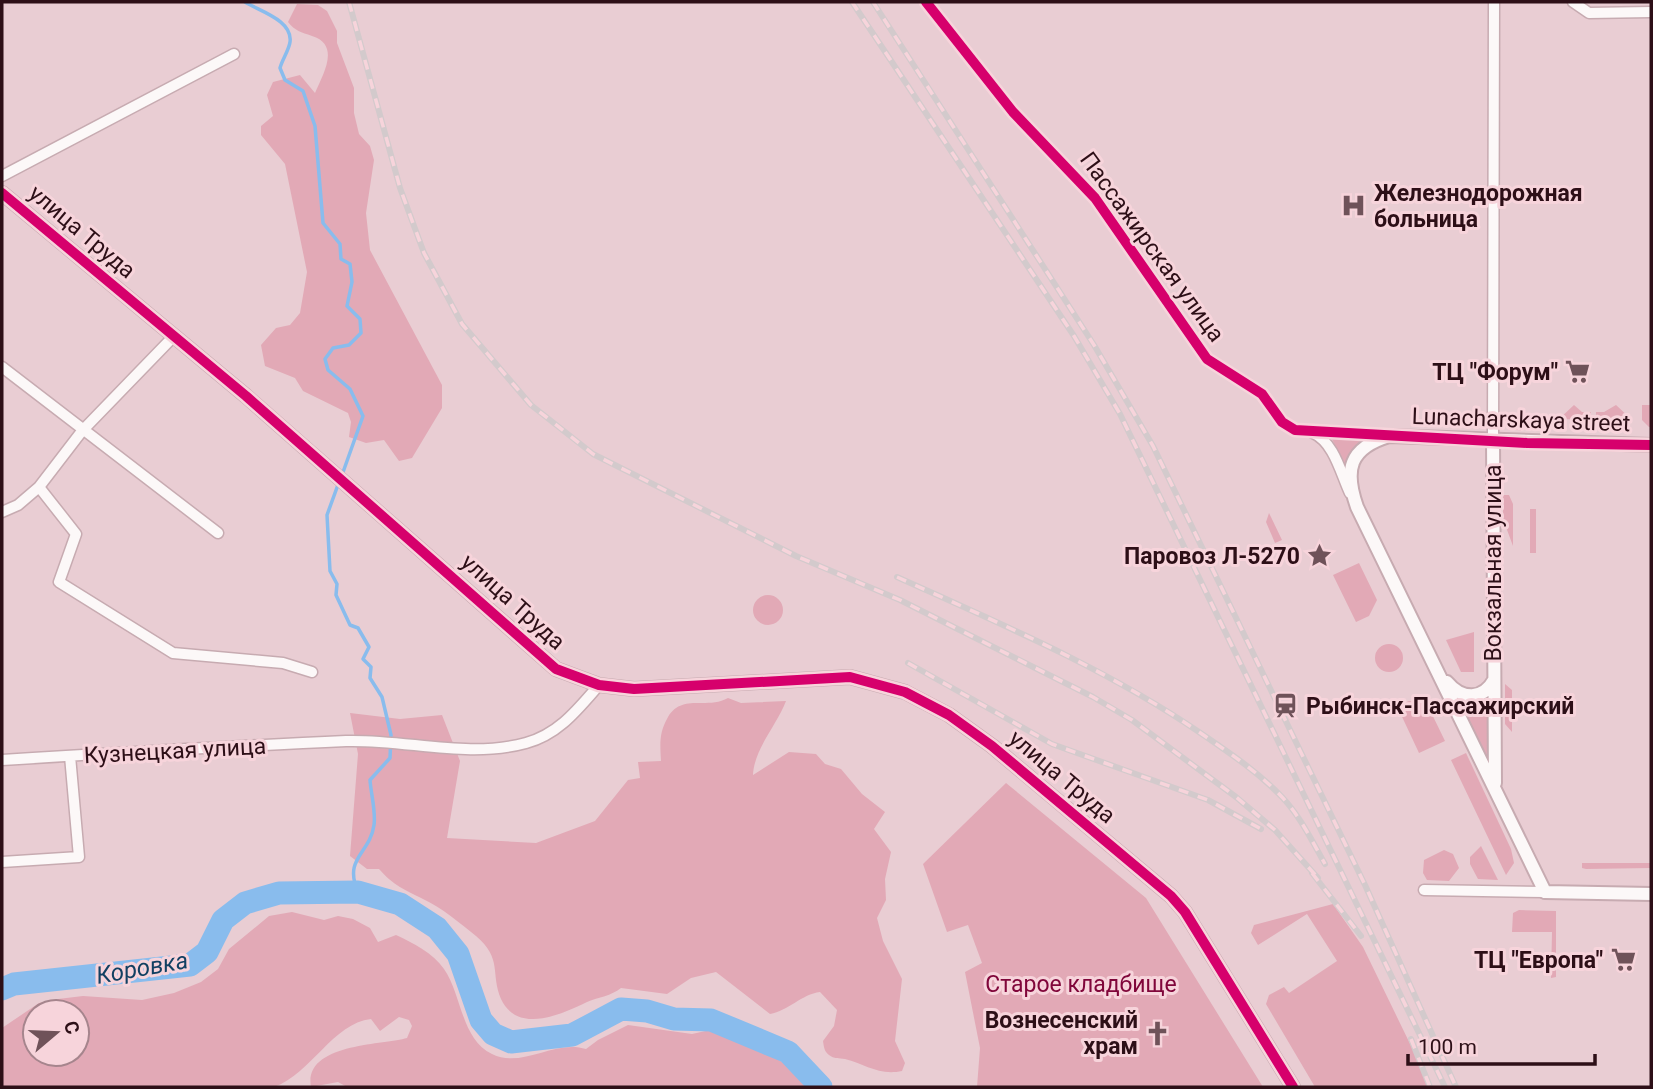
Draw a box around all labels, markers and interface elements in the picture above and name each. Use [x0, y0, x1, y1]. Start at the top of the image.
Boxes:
street label: Пассажирская улица [1074, 147, 1230, 347]
street label: улица Труда [23, 180, 141, 284]
place label: Железнодорожная больница [1374, 180, 1583, 233]
hospital icon: Железнодорожная больница [1340, 192, 1368, 220]
supermarket icon: ТЦ "Форум" [1564, 358, 1592, 386]
place label: ТЦ "Форум" [1432, 359, 1558, 386]
street label: Lunacharskaya street [1411, 403, 1631, 437]
street label: Вокзальная улица [1480, 464, 1507, 662]
place icon: Паровоз Л-5270 [1306, 542, 1334, 570]
place label: Паровоз Л-5270 [1124, 543, 1300, 570]
street label: улица Труда [456, 548, 570, 656]
station icon: Рыбинск-Пассажирский [1272, 692, 1300, 720]
place label: Рыбинск-Пассажирский [1306, 693, 1574, 720]
street label: улица Труда [1003, 725, 1121, 829]
street label: Кузнецкая улица [83, 733, 267, 769]
water label: Коровка [94, 946, 190, 990]
supermarket icon: ТЦ "Европа" [1609, 946, 1637, 974]
place label: ТЦ "Европа" [1474, 947, 1603, 974]
park label: Старое кладбище [985, 971, 1177, 998]
north arrow [21, 998, 91, 1068]
place label: Вознесенский храм [985, 1007, 1138, 1060]
text: С [59, 1018, 84, 1037]
church icon: Вознесенский храм [1144, 1019, 1172, 1047]
scale bar [1408, 1023, 1595, 1066]
text: 100 m [1418, 1035, 1477, 1059]

